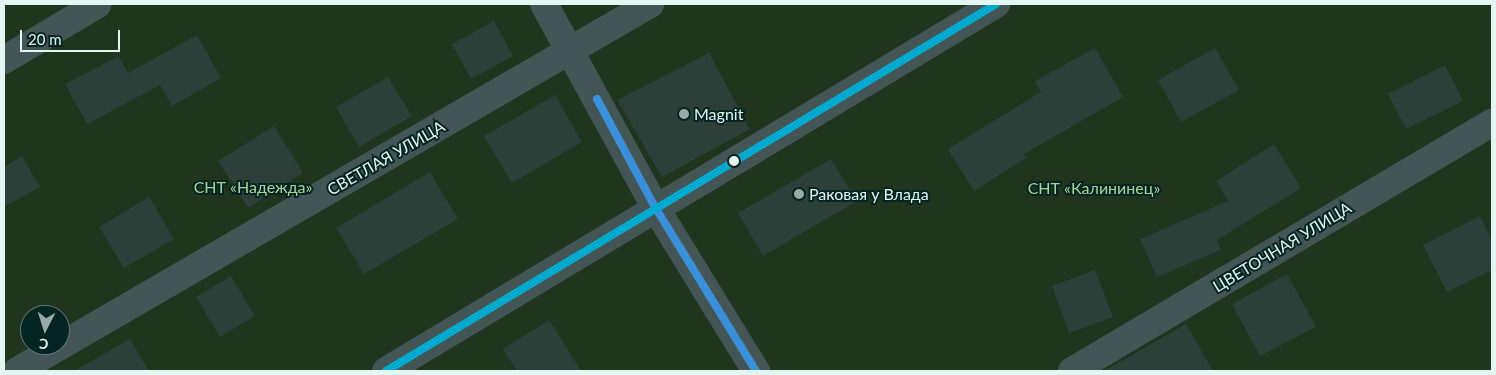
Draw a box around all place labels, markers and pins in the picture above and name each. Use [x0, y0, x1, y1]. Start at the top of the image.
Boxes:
place label: Magnit [694, 104, 743, 124]
marker: Magnit [678, 108, 690, 120]
unlabelled marker [729, 156, 739, 166]
place label: Раковая у Влада [809, 184, 929, 204]
marker: Раковая у Влада [793, 188, 805, 200]

